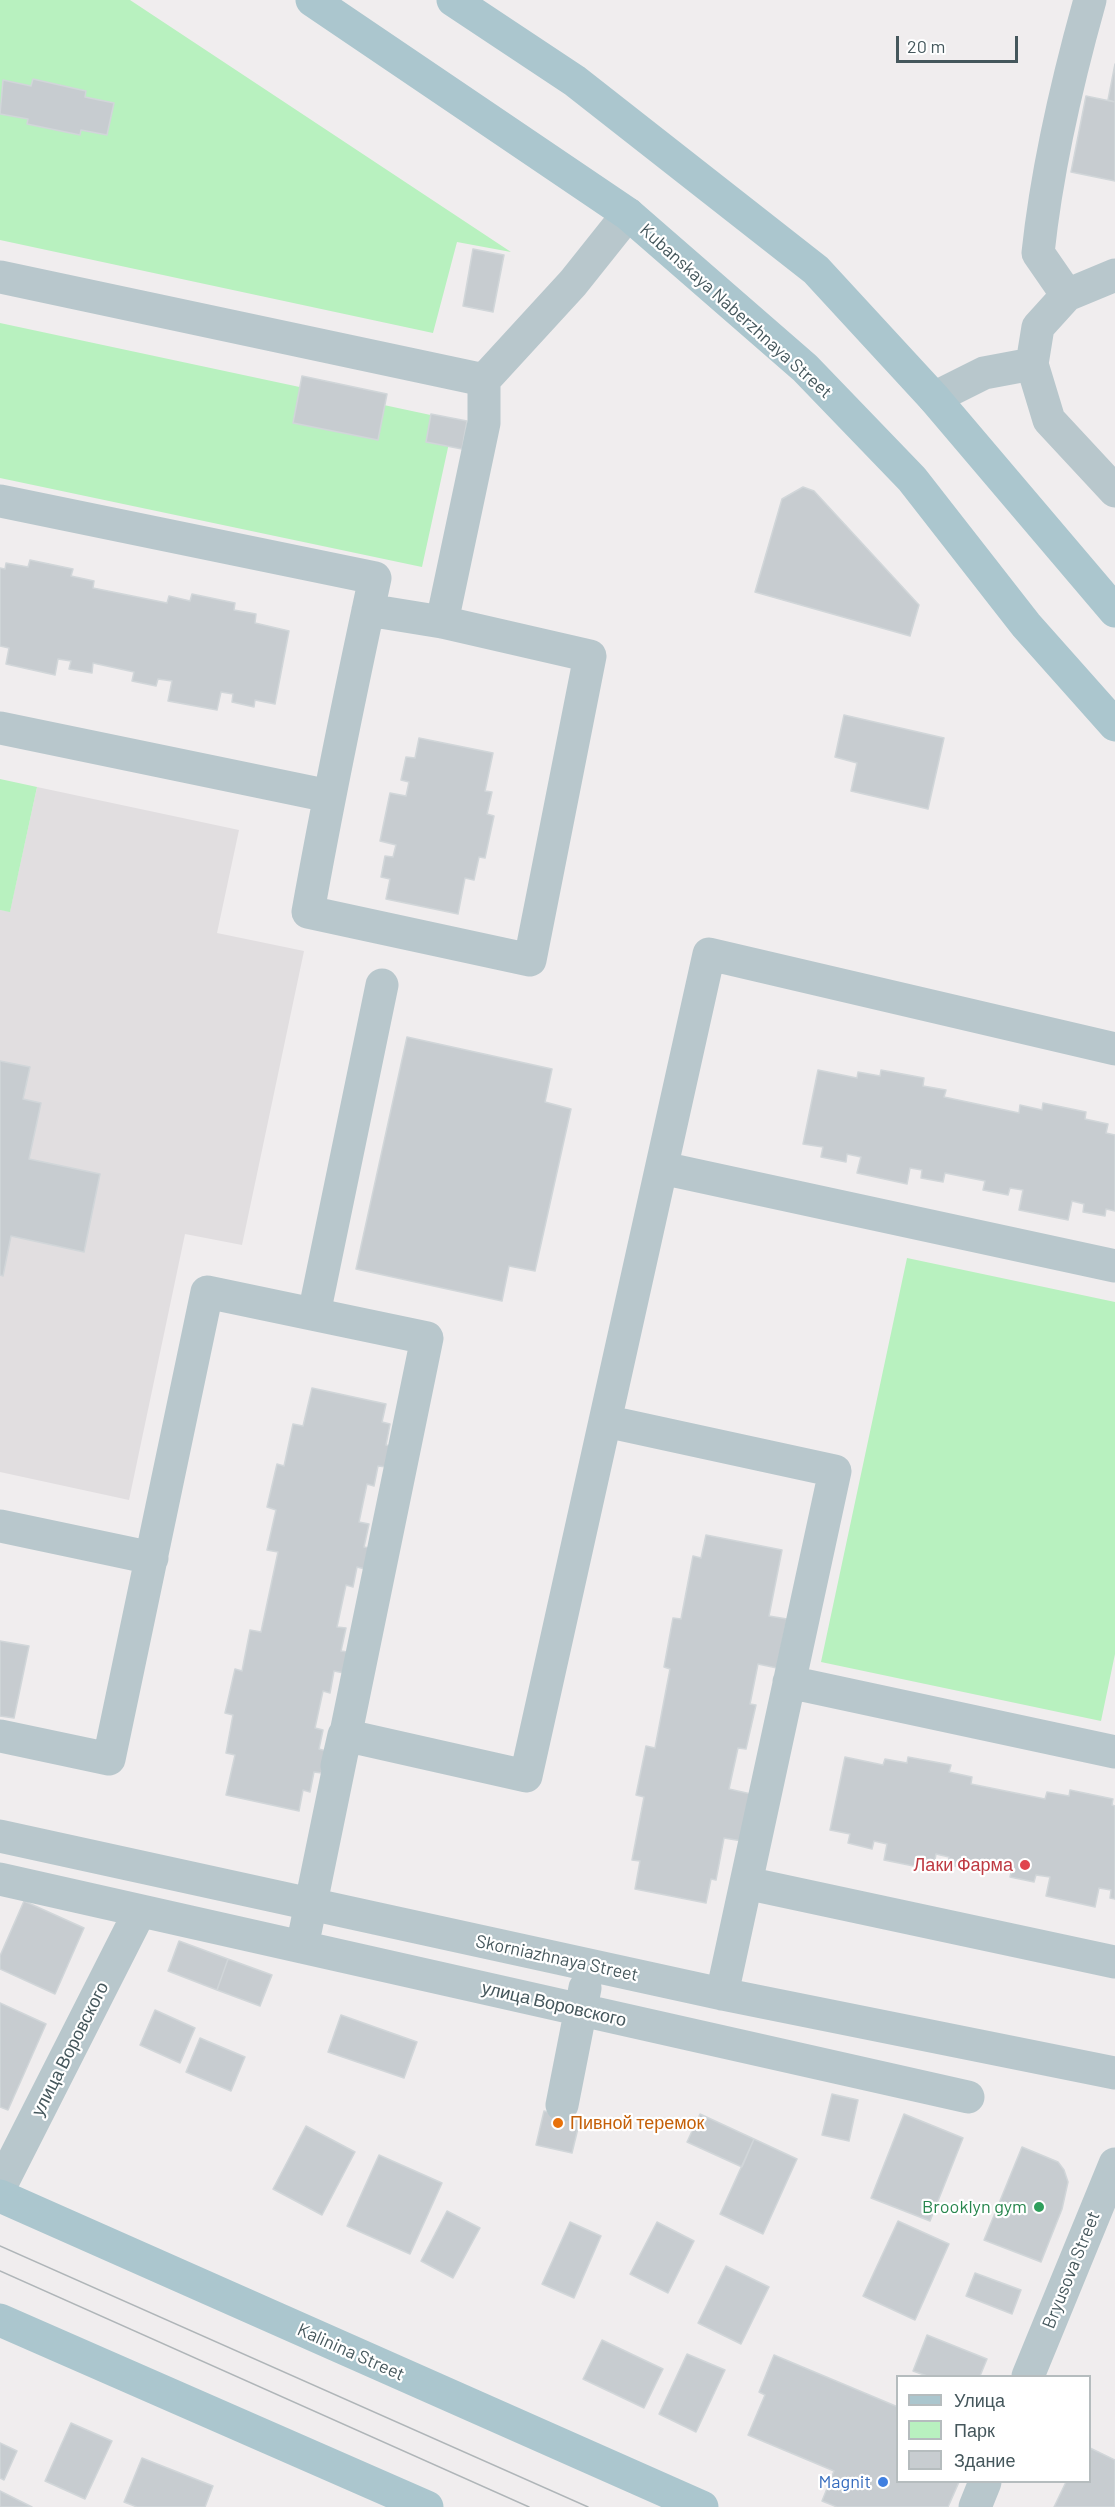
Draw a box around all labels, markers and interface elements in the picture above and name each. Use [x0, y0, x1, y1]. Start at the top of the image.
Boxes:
scale bar [899, 24, 1020, 62]
text: 20 m [907, 35, 945, 57]
street label: Kubanskaya Naberzhnaya Street [636, 219, 836, 403]
place label: Лаки Фарма [914, 1854, 1013, 1876]
marker: Лаки Фарма [1018, 1858, 1032, 1872]
street label: Skorniazhnaya Street [474, 1930, 640, 1986]
street label: улица Воровского [480, 1977, 628, 2031]
street label: улица Воровского [27, 1978, 113, 2120]
place label: Пивной теремок [570, 2112, 704, 2134]
marker: Пивной теремок [551, 2116, 565, 2130]
place label: Brooklyn gym [922, 2196, 1027, 2218]
marker: Brooklyn gym [1032, 2200, 1046, 2214]
street label: Bryusova Street [1038, 2208, 1104, 2332]
street label: Kalinina Street [294, 2319, 408, 2385]
legend [896, 2375, 1091, 2483]
text: Улица [954, 2389, 1005, 2411]
text: Парк [954, 2419, 995, 2441]
text: Здание [954, 2449, 1015, 2471]
place label: Magnit [818, 2471, 871, 2493]
marker: Magnit [876, 2475, 890, 2489]

